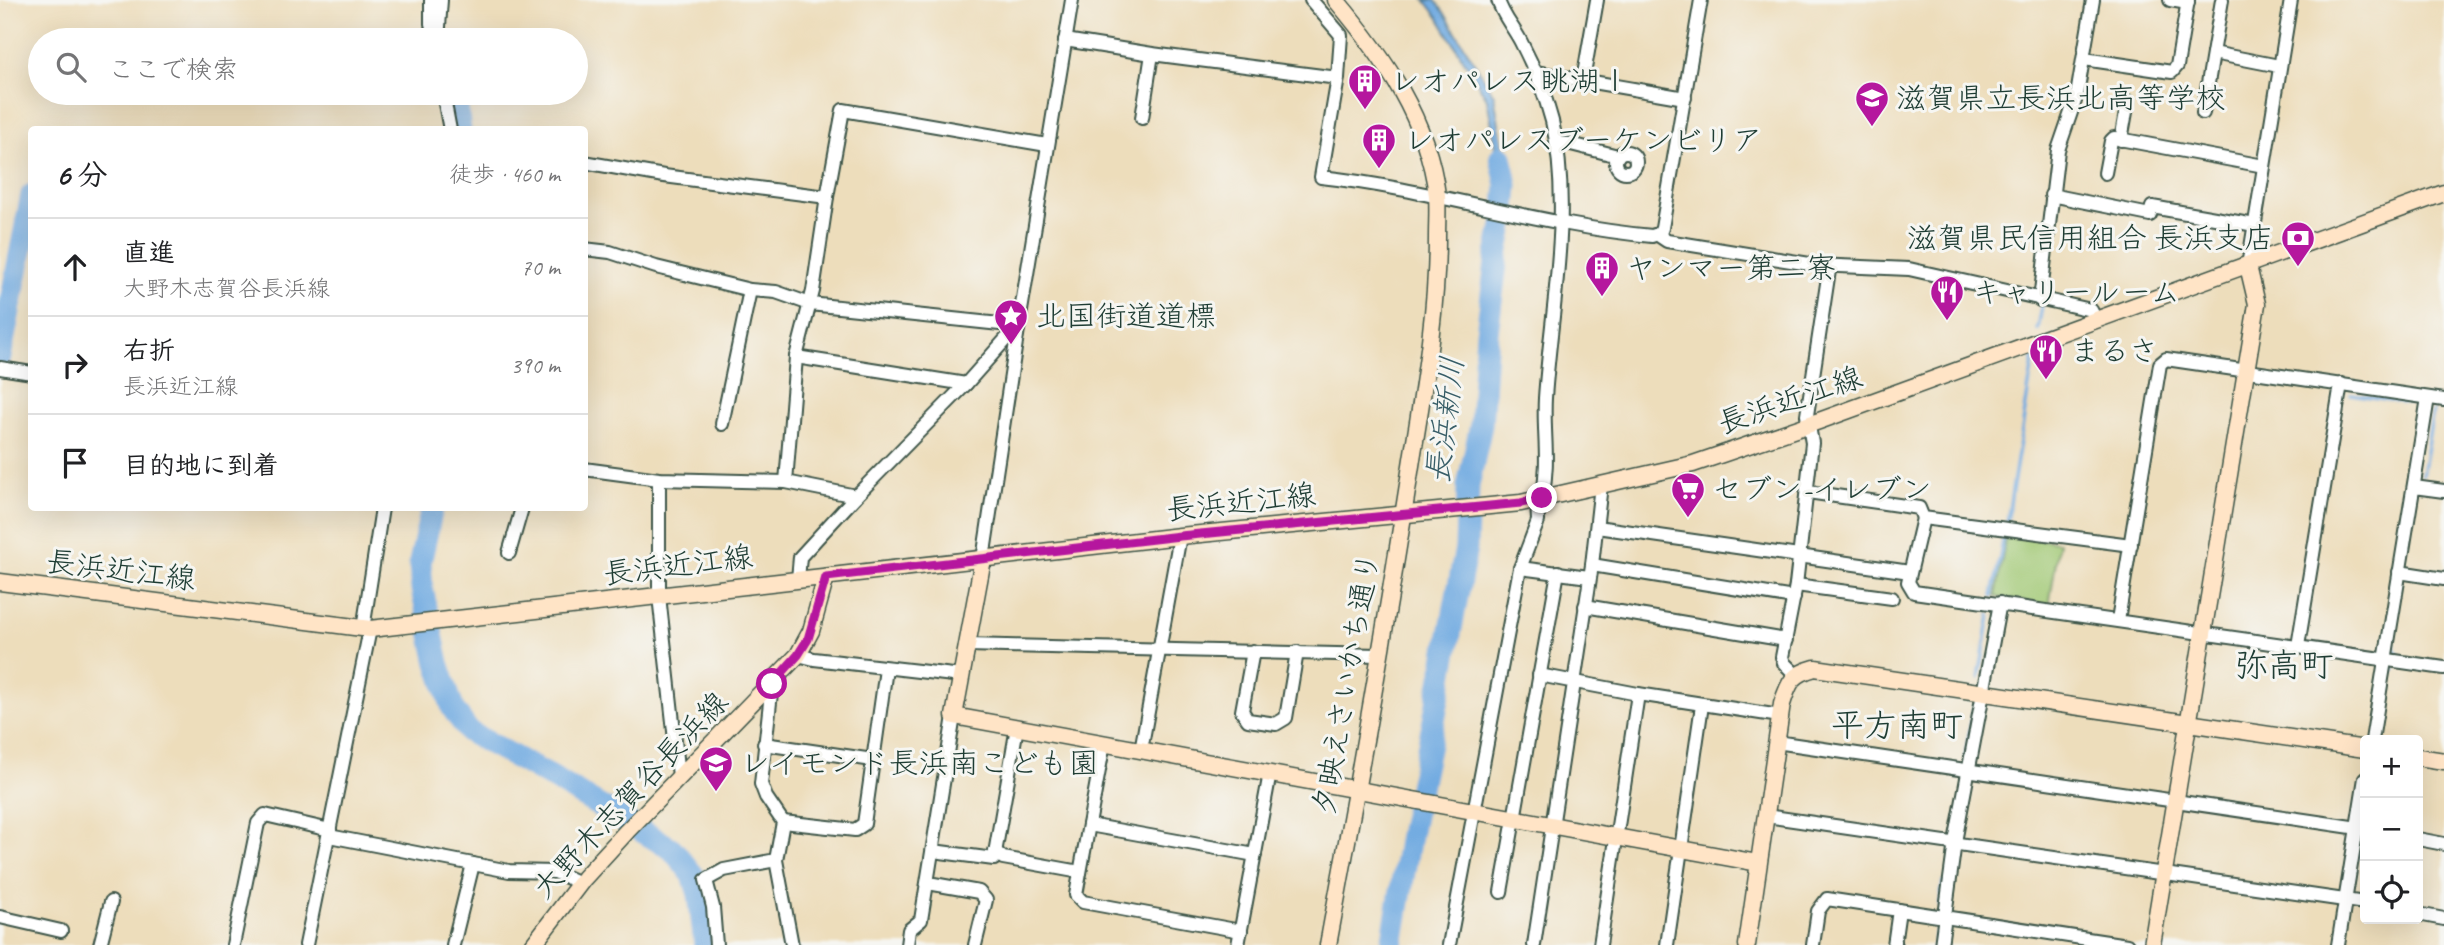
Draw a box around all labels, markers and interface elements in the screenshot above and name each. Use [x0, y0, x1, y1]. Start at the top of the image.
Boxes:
search box [28, 28, 588, 105]
icon: search [52, 48, 90, 86]
text: ここで検索 [108, 53, 238, 86]
building icon: レオパレス眺湖Ⅰ [1346, 62, 1384, 111]
place label: レオパレス眺湖Ⅰ [1390, 62, 1630, 100]
school or university icon: 滋賀県立長浜北高等学校 [1853, 79, 1891, 128]
place label: 滋賀県立長浜北高等学校 [1896, 79, 2226, 117]
building icon: レオパレスブーケンビリア [1360, 121, 1398, 170]
place label: レオパレスブーケンビリア [1404, 121, 1763, 159]
text: 6 分 [56, 156, 107, 194]
text: 徒歩 · 460 m [449, 160, 560, 189]
place label: 滋賀県民信用組合 長浜支店 [1907, 219, 2274, 257]
bank icon: 滋賀県民信用組合 長浜支店 [2279, 219, 2317, 268]
text: 直進 [123, 236, 175, 269]
icon: ahead [56, 248, 94, 286]
building icon: ヤンマー第二寮 [1583, 249, 1621, 298]
place label: ヤンマー第二寮 [1626, 249, 1836, 287]
text: 70 m [521, 253, 560, 282]
restaurant icon: キャリールーム [1928, 273, 1966, 322]
place label: キャリールーム [1972, 273, 2180, 311]
text: 大野木志賀谷長浜線 [123, 274, 330, 303]
place icon: 北国街道道標 [992, 297, 1030, 346]
place label: 北国街道道標 [1036, 297, 1216, 335]
restaurant icon: まるさ [2027, 332, 2065, 381]
place label: まるさ [2070, 332, 2159, 370]
text: 右折 [123, 334, 175, 367]
icon: right [56, 346, 94, 384]
text: 390 m [511, 351, 560, 380]
water label: 長浜新川 [1417, 354, 1473, 486]
street label: 長浜近江線 [1713, 358, 1867, 442]
text: 長浜近江線 [123, 372, 238, 401]
icon: arrive [56, 444, 94, 482]
text: 目的地に到着 [123, 449, 279, 482]
supermarket icon: セブン-イレブン [1669, 470, 1707, 519]
place label: セブン-イレブン [1712, 470, 1932, 508]
street label: 長浜近江線 [1164, 475, 1318, 529]
route end [1526, 482, 1557, 513]
street label: 長浜近江線 [601, 537, 755, 593]
street label: 長浜近江線 [44, 542, 198, 598]
street label: 夕映えさいかち通り [1304, 549, 1388, 819]
district label: 弥高町 [2235, 644, 2334, 686]
route start [756, 668, 787, 699]
street label: 大野木志賀谷長浜線 [524, 683, 736, 907]
district label: 平方南町 [1831, 704, 1963, 746]
map controls [2360, 735, 2423, 924]
button: + [2360, 735, 2423, 798]
school or university icon: レイモンド長浜南こども園 [697, 744, 735, 793]
place label: レイモンド長浜南こども園 [740, 744, 1099, 782]
button: − [2360, 798, 2423, 861]
button: locate [2360, 861, 2423, 924]

